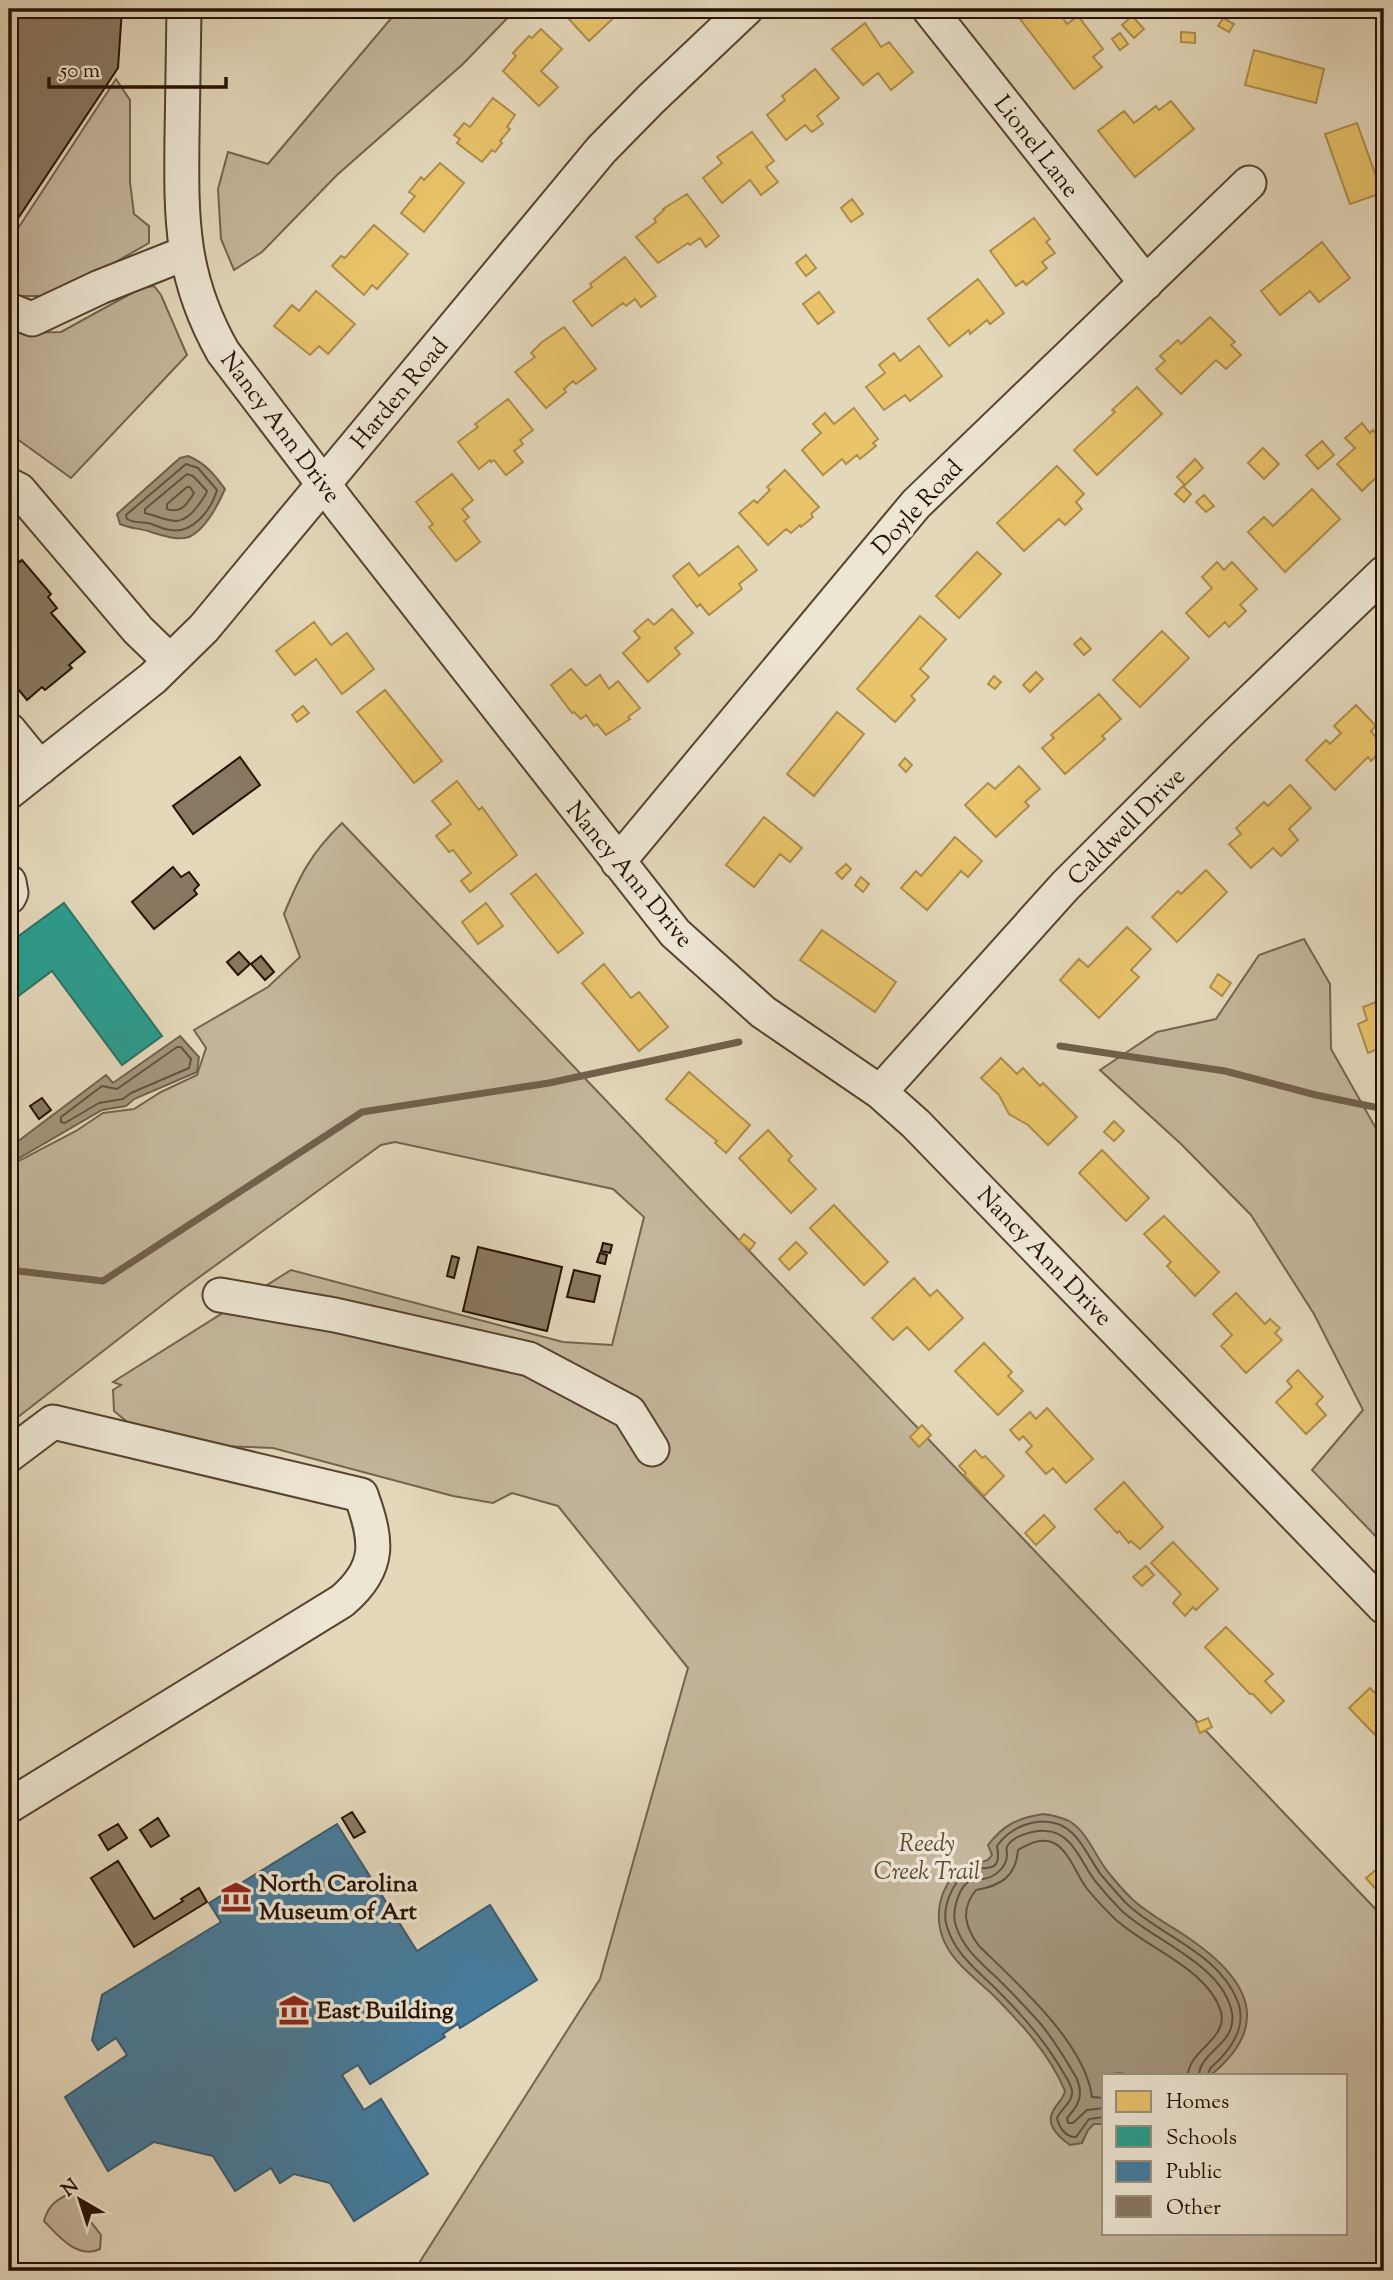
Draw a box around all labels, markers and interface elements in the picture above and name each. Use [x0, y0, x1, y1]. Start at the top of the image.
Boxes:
scale bar [49, 46, 226, 90]
text: 50 m [59, 57, 100, 87]
street label: Lionel Lane [985, 89, 1086, 206]
street label: Harden Road [344, 331, 458, 457]
street label: Nancy Ann Drive [211, 345, 348, 511]
street label: Doyle Road [865, 453, 972, 564]
street label: Caldwell Drive [1061, 761, 1194, 894]
street label: Nancy Ann Drive [557, 795, 700, 956]
street label: Nancy Ann Drive [968, 1180, 1119, 1335]
park label: Reedy Creek Trail [874, 1828, 980, 1890]
place label: North Carolina Museum of Art [259, 1868, 419, 1930]
museum icon: North Carolina Museum of Art [219, 1880, 253, 1914]
museum icon: East Building [277, 1993, 311, 2027]
place label: East Building [317, 1995, 454, 2029]
legend [1102, 2074, 1348, 2234]
text: Homes [1166, 2088, 1229, 2118]
text: Schools [1166, 2124, 1237, 2154]
text: Public [1166, 2158, 1222, 2188]
north arrow [46, 2164, 116, 2234]
text: N [56, 2173, 85, 2204]
text: Other [1166, 2194, 1221, 2224]

